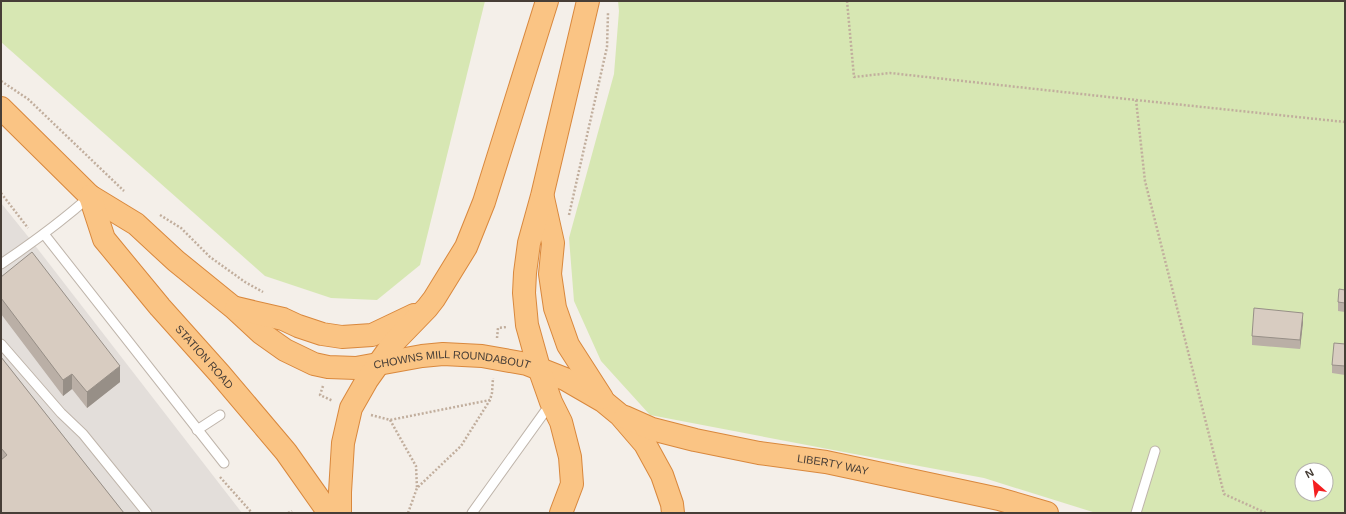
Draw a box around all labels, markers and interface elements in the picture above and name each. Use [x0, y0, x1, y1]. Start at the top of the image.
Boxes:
street label: STATION ROAD [173, 323, 236, 391]
street label: CHOWNS MILL ROUNDABOUT [372, 348, 533, 371]
street label: LIBERTY WAY [796, 452, 870, 477]
north arrow [1294, 462, 1334, 502]
text: N [1303, 466, 1316, 480]

